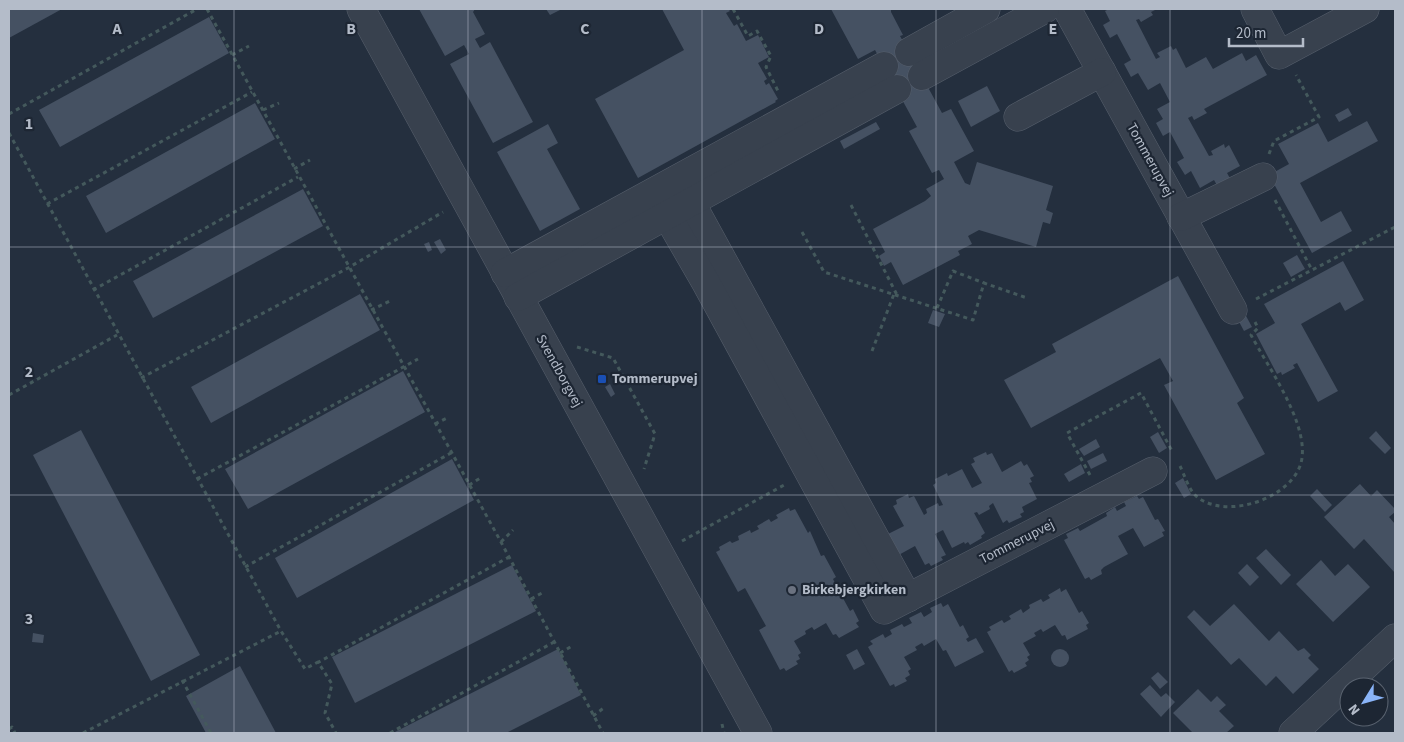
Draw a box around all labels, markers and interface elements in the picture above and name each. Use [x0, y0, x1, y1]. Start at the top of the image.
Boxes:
scale bar [1229, 15, 1303, 47]
text: A [111, 18, 122, 40]
text: B [346, 18, 356, 40]
text: C [580, 18, 590, 40]
text: D [814, 18, 824, 40]
text: E [1049, 18, 1057, 40]
text: 20 m [1236, 23, 1266, 44]
text: 1 [25, 113, 33, 135]
street label: Tommerupvej [1122, 120, 1178, 200]
street label: Svendborgvej [531, 331, 587, 411]
text: 2 [25, 361, 33, 383]
place label: Tommerupvej [612, 369, 698, 389]
marker: Tommerupvej [596, 373, 608, 385]
street label: Tommerupvej [976, 515, 1058, 569]
place label: Birkebjergkirken [802, 580, 906, 600]
marker: Birkebjergkirken [786, 584, 798, 596]
text: 3 [25, 608, 33, 630]
north arrow [1339, 677, 1389, 727]
text: N [1344, 699, 1365, 719]

